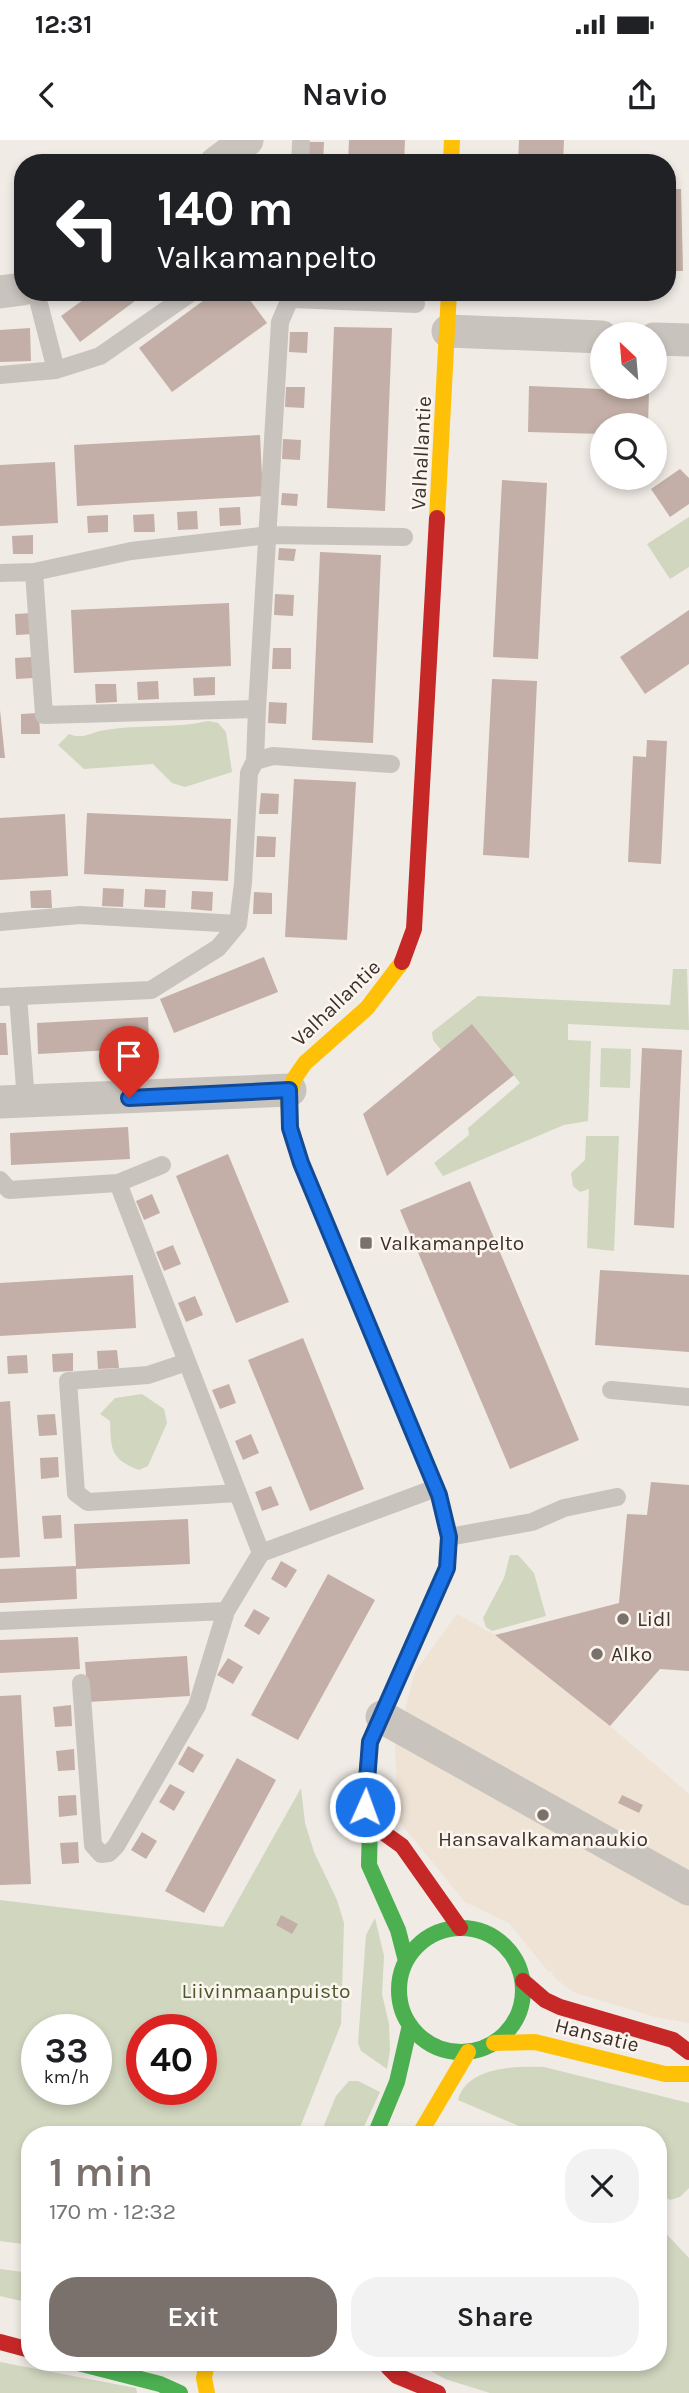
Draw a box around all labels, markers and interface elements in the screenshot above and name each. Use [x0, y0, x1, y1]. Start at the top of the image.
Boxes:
text: 12:31 [35, 9, 92, 40]
icon: back [28, 76, 66, 114]
text: Navio [302, 76, 387, 113]
icon: share [623, 76, 661, 114]
text: 140 m [157, 180, 294, 237]
icon: left [42, 182, 133, 273]
text: Valkamanpelto [157, 239, 377, 276]
north arrow [590, 322, 667, 399]
map controls [590, 322, 667, 490]
street label: Valhallantie [406, 396, 436, 510]
button: search [590, 413, 667, 490]
street label: Valhallantie [287, 955, 385, 1051]
pin [99, 1026, 159, 1098]
icon: arrive [110, 1037, 148, 1075]
place label: Valkamanpelto [380, 1231, 524, 1255]
marker: Valkamanpelto [358, 1235, 374, 1251]
place label: Lidl [637, 1607, 671, 1631]
marker: Lidl [615, 1611, 631, 1627]
place label: Alko [611, 1642, 652, 1666]
marker: Alko [589, 1646, 605, 1662]
position arrow [328, 1770, 402, 1844]
marker: Hansavalkamanaukio [535, 1807, 551, 1823]
place label: Hansavalkamanaukio [438, 1827, 648, 1851]
park label: Liivinmaanpuisto [182, 1979, 350, 2003]
street label: Hansatie [552, 2013, 642, 2057]
speed limit sign: 40 [126, 2014, 217, 2105]
text: 33 [45, 2030, 88, 2071]
text: km/h [44, 2066, 89, 2088]
text: 1 min [49, 2147, 153, 2197]
button: close [565, 2149, 639, 2223]
text: 170 m · 12:32 [49, 2198, 176, 2225]
button: Exit [49, 2277, 337, 2357]
button: Share [351, 2277, 639, 2357]

